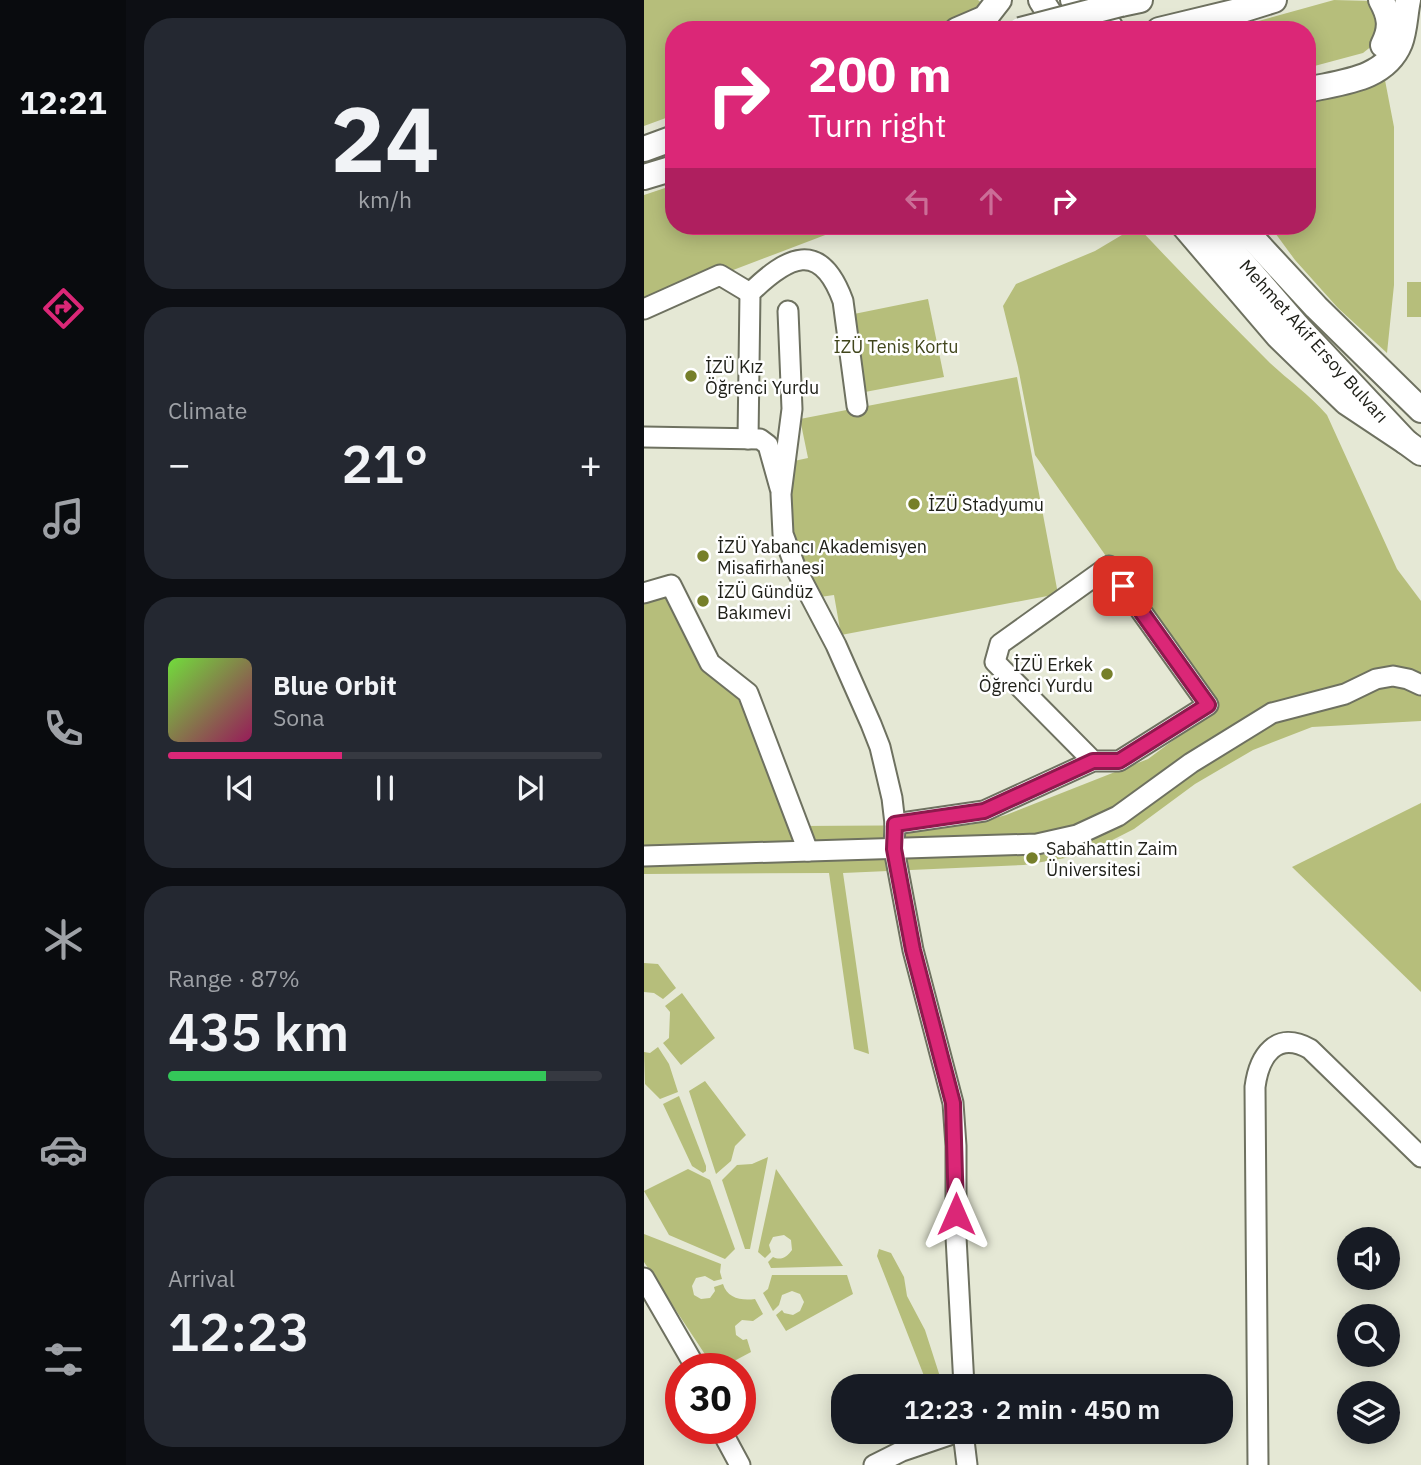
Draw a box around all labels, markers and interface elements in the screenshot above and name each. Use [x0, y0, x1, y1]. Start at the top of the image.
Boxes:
text: 200 m [808, 42, 952, 105]
icon: right [693, 49, 784, 140]
text: 24 [330, 79, 440, 197]
text: 12:21 [19, 81, 107, 123]
text: Turn right [808, 104, 946, 146]
icon: left [899, 182, 937, 220]
icon: ahead [972, 182, 1010, 220]
icon: right [1045, 182, 1083, 220]
text: km/h [358, 184, 412, 214]
street label: Mehmet Akif Ersoy Bulvarı [1235, 255, 1393, 427]
icon: directions [39, 284, 88, 333]
park label: İZÜ Tenis Kortu [833, 335, 959, 358]
place label: İZÜ Kız Öğrenci Yurdu [705, 355, 819, 399]
marker: İZÜ Kız Öğrenci Yurdu [683, 368, 699, 384]
text: Climate [168, 395, 247, 425]
text: 21° [342, 430, 428, 497]
text: − [168, 439, 191, 488]
text: + [579, 439, 602, 488]
place label: İZÜ Stadyumu [928, 493, 1044, 516]
icon: music [39, 494, 88, 543]
marker: İZÜ Stadyumu [906, 496, 922, 512]
place label: İZÜ Yabancı Akademisyen Misafirhanesi [717, 535, 927, 579]
marker: İZÜ Yabancı Akademisyen Misafirhanesi [695, 548, 711, 564]
pin [1093, 556, 1153, 616]
icon: arrive [1104, 567, 1142, 605]
place label: İZÜ Gündüz Bakımevi [717, 580, 813, 624]
marker: İZÜ Gündüz Bakımevi [695, 593, 711, 609]
place label: İZÜ Erkek Öğrenci Yurdu [979, 653, 1094, 697]
marker: İZÜ Erkek Öğrenci Yurdu [1099, 666, 1115, 682]
text: Blue Orbit [273, 668, 397, 702]
text: Sona [273, 702, 325, 732]
icon: phone [39, 704, 88, 753]
icon: previous [221, 769, 259, 807]
icon: pause [366, 769, 404, 807]
icon: next [511, 769, 549, 807]
place label: Sabahattin Zaim Üniversitesi [1046, 837, 1178, 881]
marker: Sabahattin Zaim Üniversitesi [1024, 850, 1040, 866]
icon: climate [39, 915, 88, 964]
text: Range · 87% [168, 963, 300, 993]
text: 435 km [168, 998, 349, 1065]
icon: car [39, 1125, 88, 1174]
position arrow [919, 1177, 993, 1251]
map controls [1337, 1227, 1400, 1444]
button: sound [1337, 1227, 1400, 1290]
text: Arrival [168, 1263, 235, 1293]
text: 12:23 [168, 1298, 309, 1365]
button: search [1337, 1304, 1400, 1367]
icon: filters [39, 1335, 88, 1384]
speed limit sign: 30 [665, 1353, 756, 1444]
button: layers [1337, 1381, 1400, 1444]
text: 12:23 · 2 min · 450 m [904, 1392, 1160, 1426]

